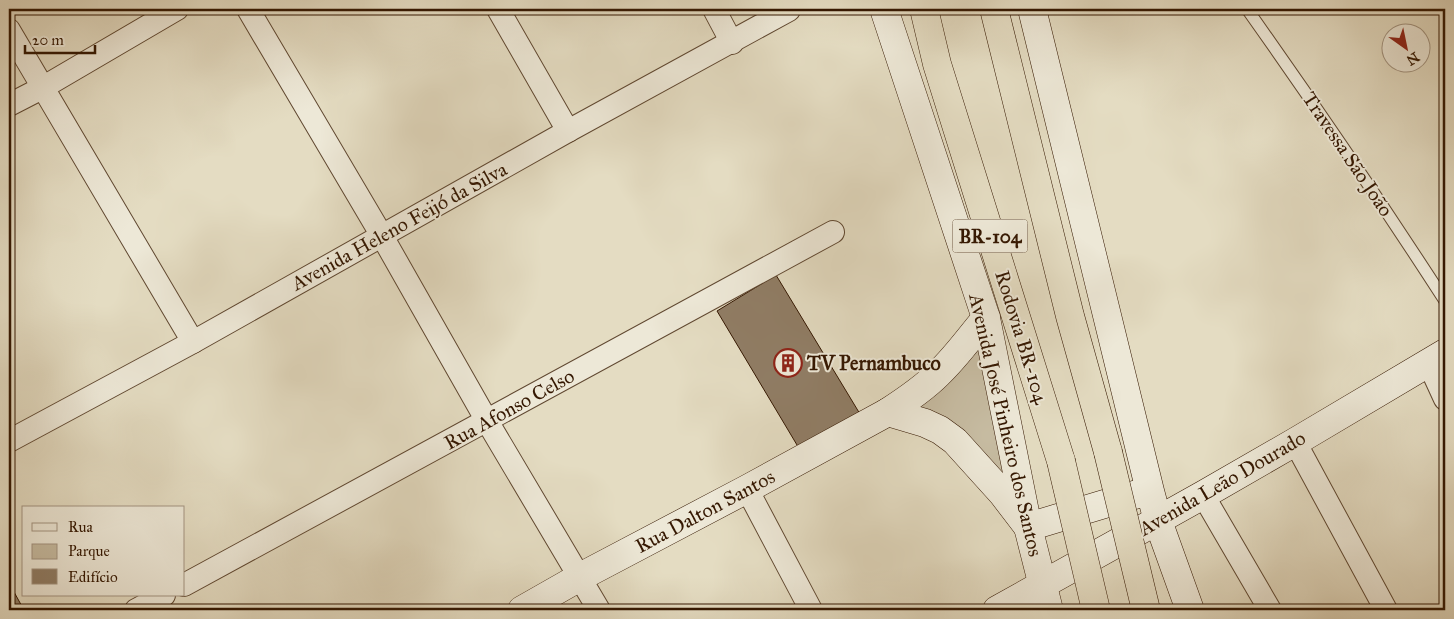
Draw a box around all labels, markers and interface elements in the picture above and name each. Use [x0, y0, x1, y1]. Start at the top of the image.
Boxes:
scale bar [25, 22, 95, 54]
north arrow [1382, 22, 1432, 72]
text: 20 m [32, 31, 64, 49]
text: N [1403, 48, 1422, 69]
street label: Travessa São João [1297, 87, 1399, 221]
street label: Avenida Heleno Feijó da Silva [286, 156, 511, 296]
road number: BR-104 [952, 220, 1028, 252]
street label: Rodovia BR-104 [990, 267, 1054, 407]
street label: Avenida José Pinheiro dos Santos [963, 290, 1048, 559]
building icon: TV Pernambuco [773, 348, 803, 378]
place label: TV Pernambuco [806, 351, 941, 375]
street label: Rua Afonso Celso [440, 363, 578, 455]
street label: Avenida Leão Dourado [1134, 426, 1310, 541]
street label: Rua Dalton Santos [631, 464, 779, 558]
legend [22, 506, 185, 596]
text: Rua [68, 518, 93, 536]
text: Parque [68, 542, 110, 561]
text: Edifício [68, 568, 118, 586]

